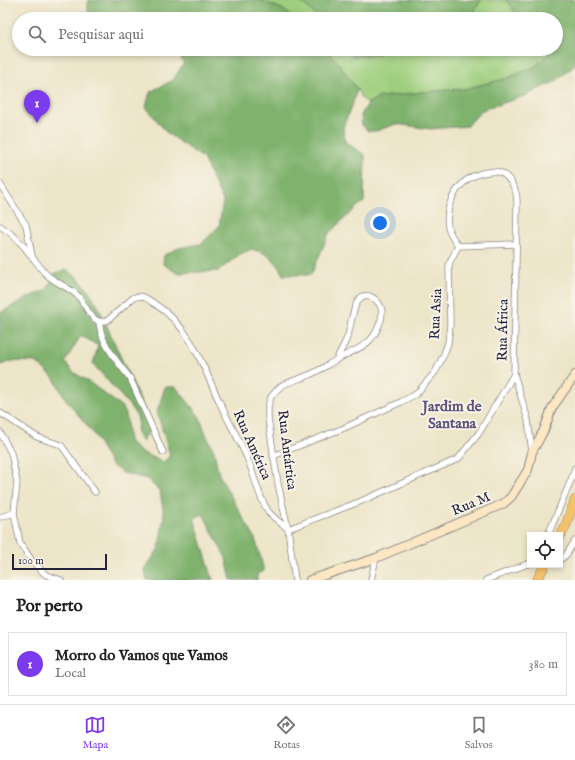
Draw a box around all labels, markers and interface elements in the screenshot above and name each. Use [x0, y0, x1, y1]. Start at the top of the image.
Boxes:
search box [12, 12, 563, 56]
icon: search [26, 23, 48, 45]
text: Pesquisar aqui [58, 25, 144, 44]
pin: 1 [24, 90, 50, 123]
your location [370, 213, 390, 233]
street label: Rua Asia [426, 287, 446, 340]
street label: Rua África [492, 298, 513, 361]
district label: Jardim de Santana [420, 397, 482, 433]
street label: Rua América [229, 407, 276, 484]
street label: Rua Antártica [273, 409, 301, 492]
street label: Rua M [449, 488, 493, 520]
map controls [527, 532, 563, 568]
button: locate [527, 532, 563, 568]
scale bar [12, 552, 107, 571]
text: 100 m [18, 554, 44, 568]
text: Por perto [16, 596, 83, 617]
text: Morro do Vamos que Vamos [55, 646, 228, 665]
text: 1 [28, 656, 32, 673]
text: 380 m [529, 656, 558, 673]
text: Local [55, 665, 86, 682]
tab: Mapa [82, 714, 108, 752]
tab: Rotas [273, 714, 300, 752]
tab: Salvos [465, 714, 493, 752]

